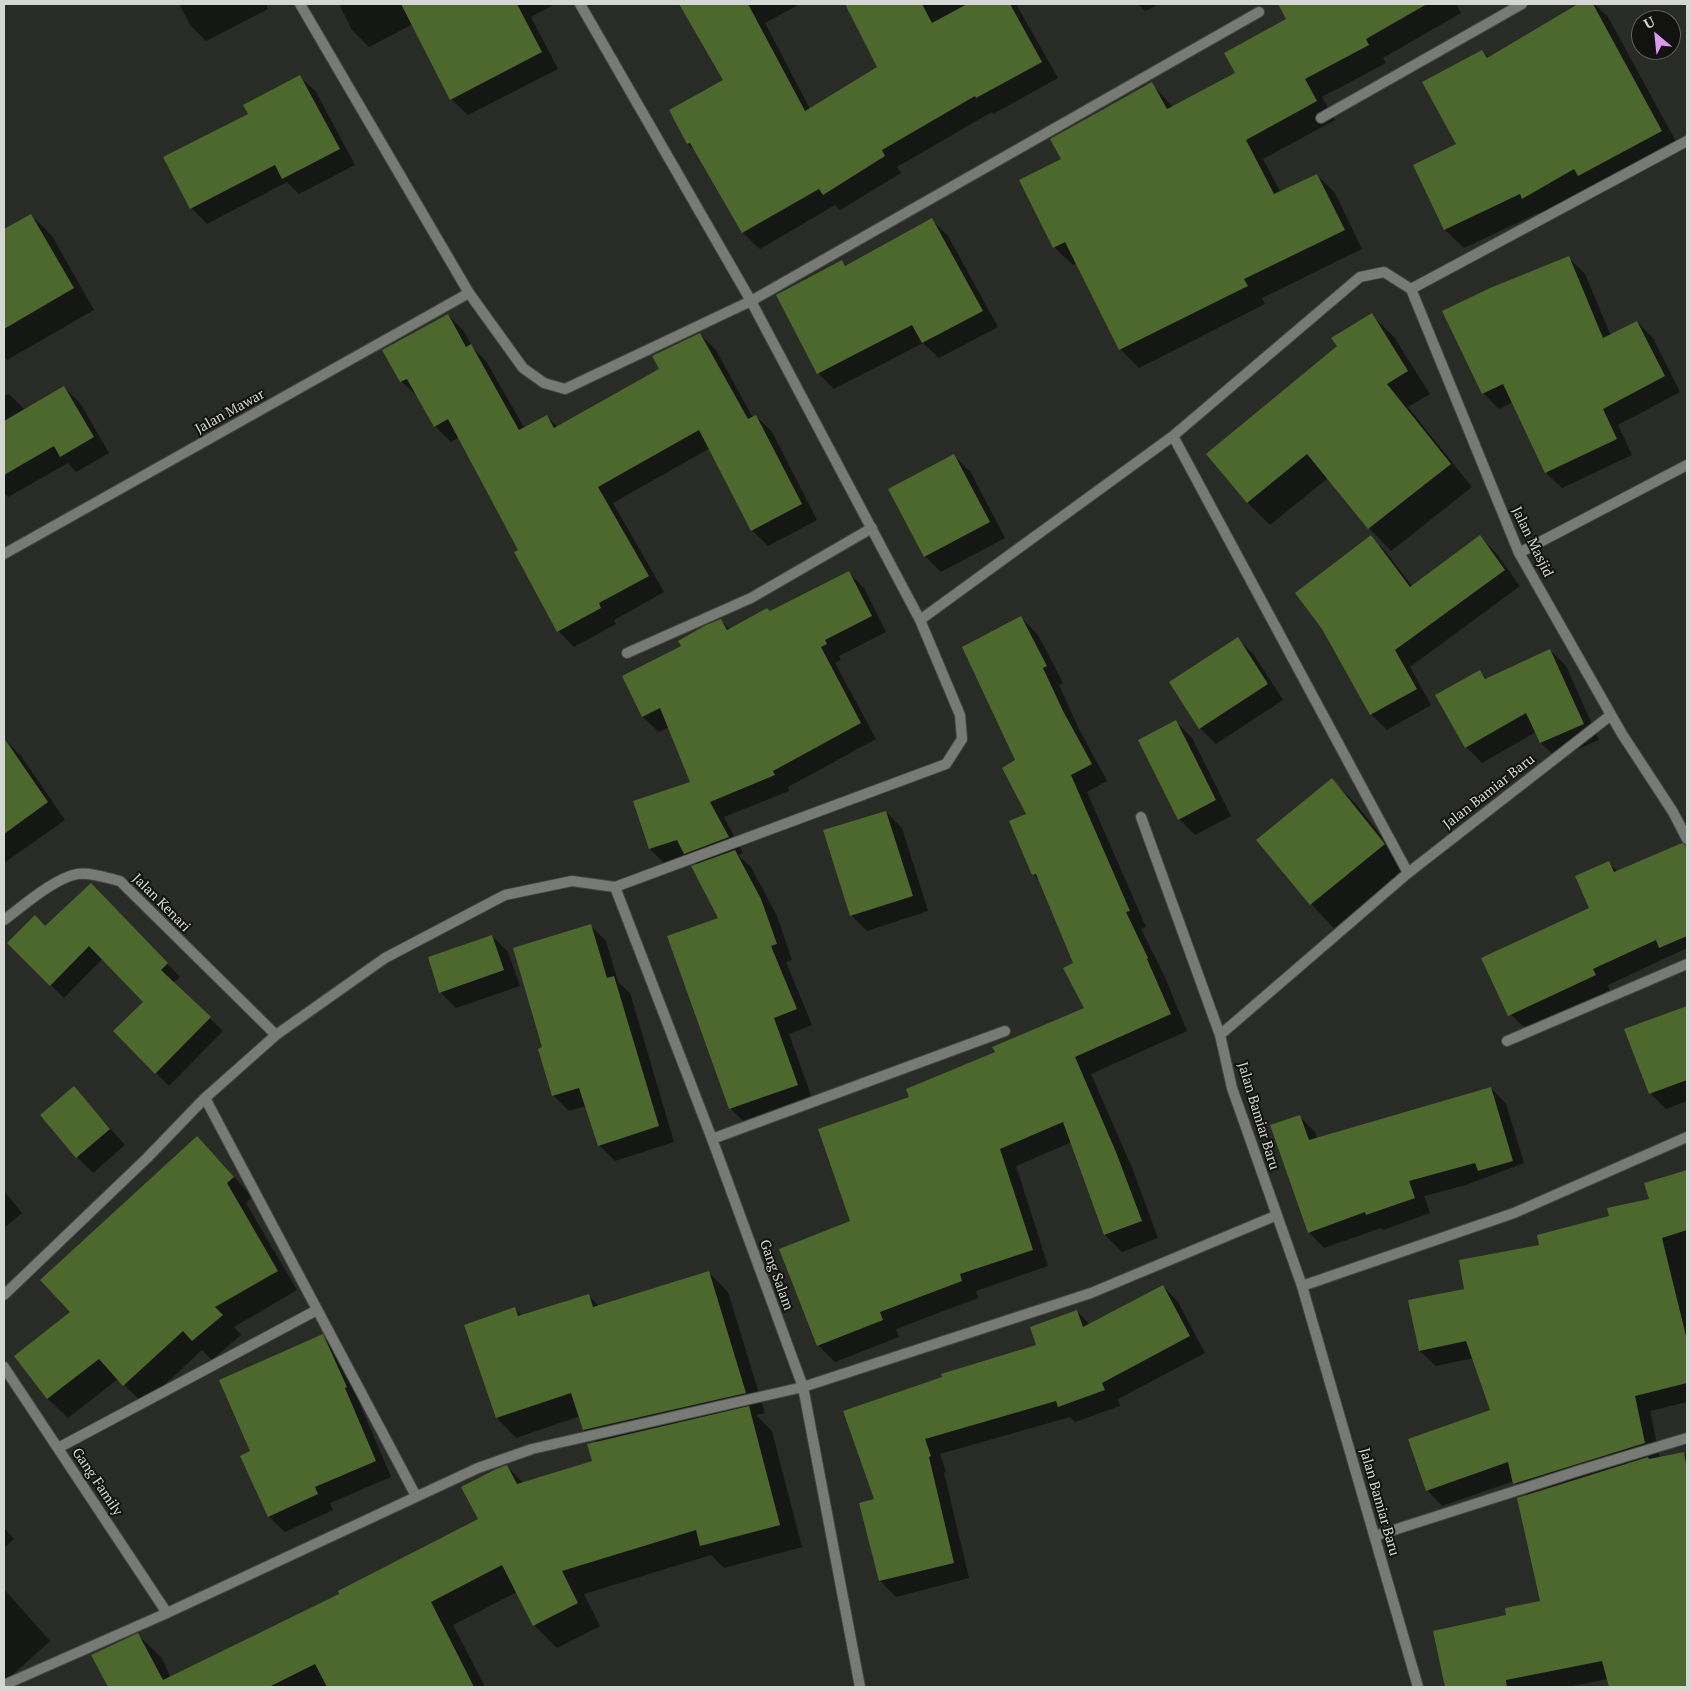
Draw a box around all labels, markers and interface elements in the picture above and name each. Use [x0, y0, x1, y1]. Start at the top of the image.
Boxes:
north arrow [1631, 10, 1681, 60]
text: U [1640, 11, 1658, 33]
street label: Jalan Mawar [192, 386, 268, 438]
street label: Jalan Masjid [1508, 504, 1556, 580]
street label: Jalan Bamiar Baru [1440, 751, 1538, 833]
street label: Jalan Kenari [128, 870, 194, 936]
street label: Jalan Bamiar Baru [1234, 1060, 1282, 1172]
street label: Gang Salam [755, 1237, 797, 1313]
street label: Gang Family [68, 1445, 126, 1519]
street label: Jalan Bamiar Baru [1356, 1446, 1402, 1558]

